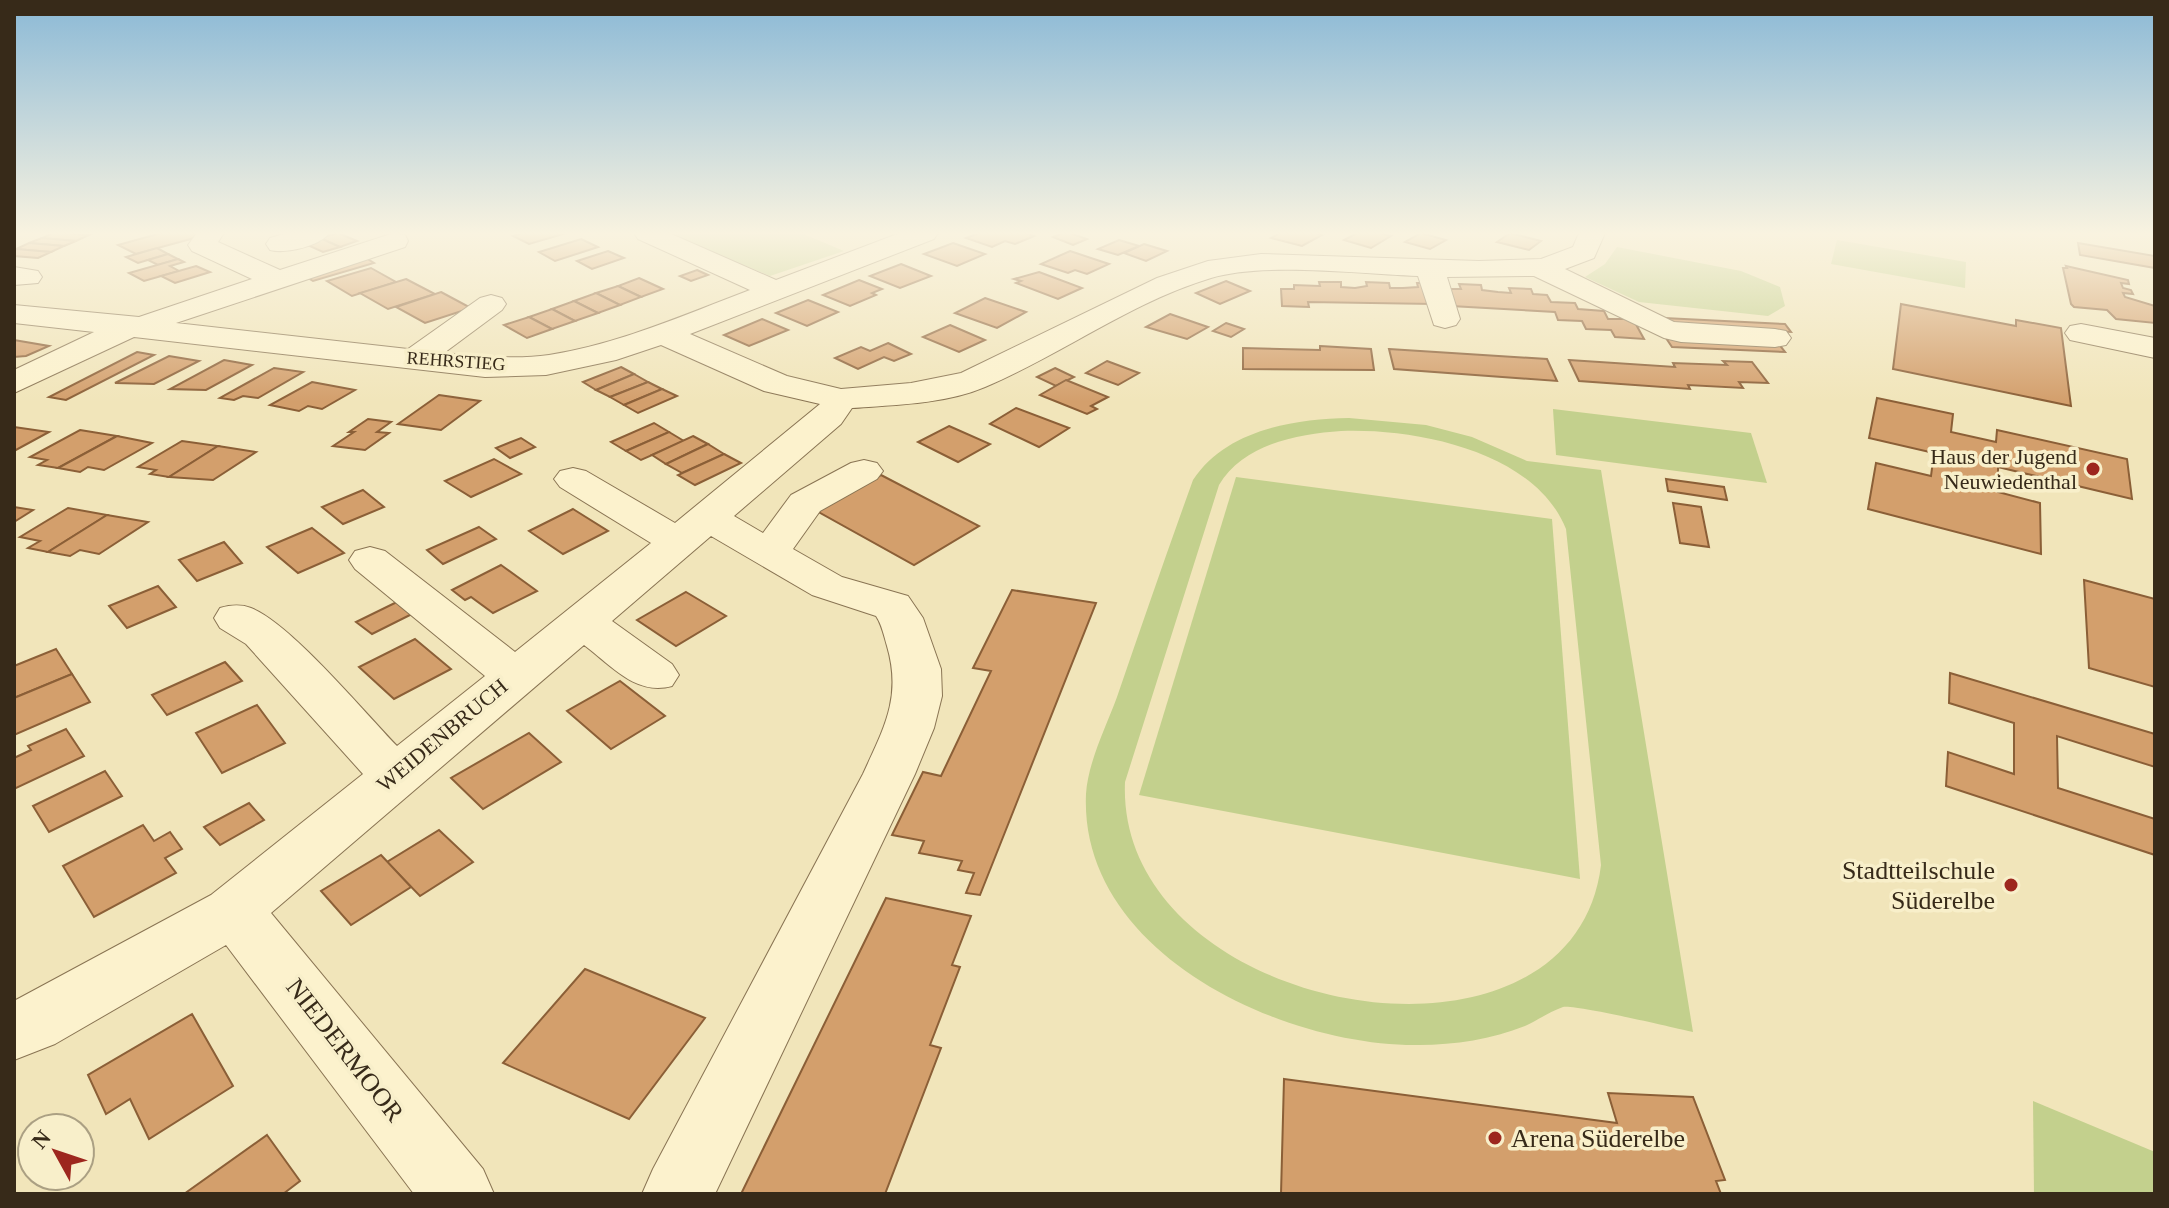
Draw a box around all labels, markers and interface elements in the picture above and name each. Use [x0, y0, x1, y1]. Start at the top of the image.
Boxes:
street label: REHRSTIEG [406, 348, 506, 374]
place label: Haus der Jugend Neuwiedenthal [1930, 444, 2077, 494]
marker: Haus der Jugend Neuwiedenthal [2084, 460, 2102, 478]
street label: WEIDENBRUCH [372, 673, 512, 797]
place label: Stadtteilschule Süderelbe [1842, 856, 1995, 915]
marker: Stadtteilschule Süderelbe [2002, 876, 2020, 894]
street label: NIEDERMOOR [280, 973, 410, 1128]
north arrow [16, 1112, 96, 1192]
place label: Arena Süderelbe [1511, 1124, 1685, 1153]
text: N [26, 1125, 56, 1154]
marker: Arena Süderelbe [1486, 1129, 1504, 1147]

